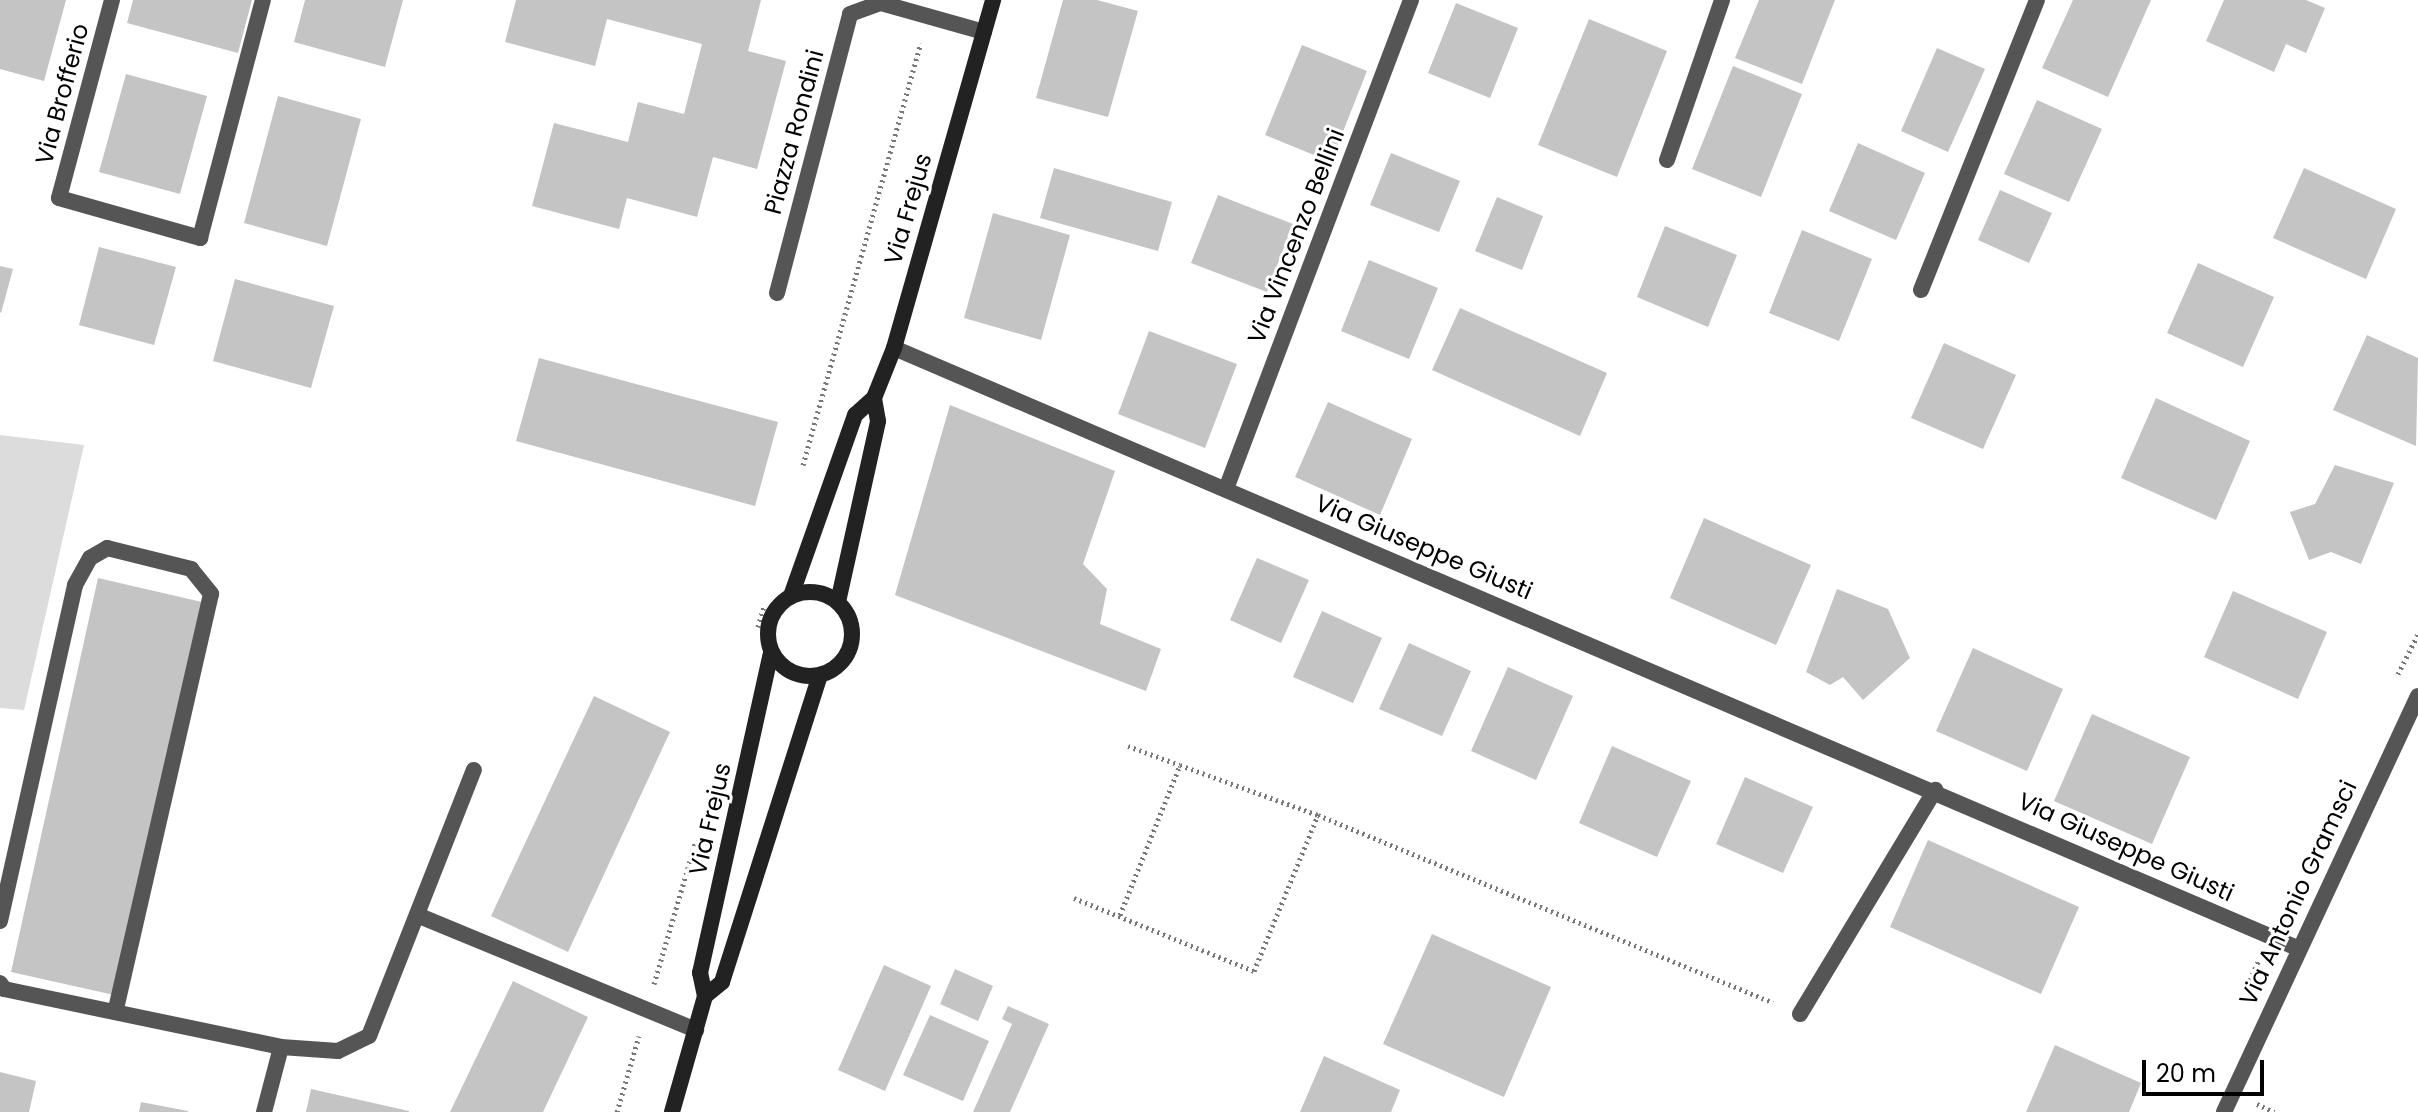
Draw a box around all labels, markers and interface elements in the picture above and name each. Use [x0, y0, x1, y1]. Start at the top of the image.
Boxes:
street label: Via Brofferio [29, 20, 95, 168]
street label: Piazza Rondini [758, 47, 830, 217]
street label: Via Vincenzo Bellini [1242, 124, 1350, 348]
street label: Via Frejus [878, 150, 938, 268]
street label: Via Giuseppe Giusti [1311, 488, 1537, 606]
street label: Via Frejus [683, 760, 737, 878]
street label: Via Antonio Gramsci [2233, 776, 2363, 1010]
street label: Via Giuseppe Giusti [2014, 786, 2238, 908]
scale bar [2146, 1044, 2268, 1094]
text: 20 m [2156, 1057, 2216, 1090]

